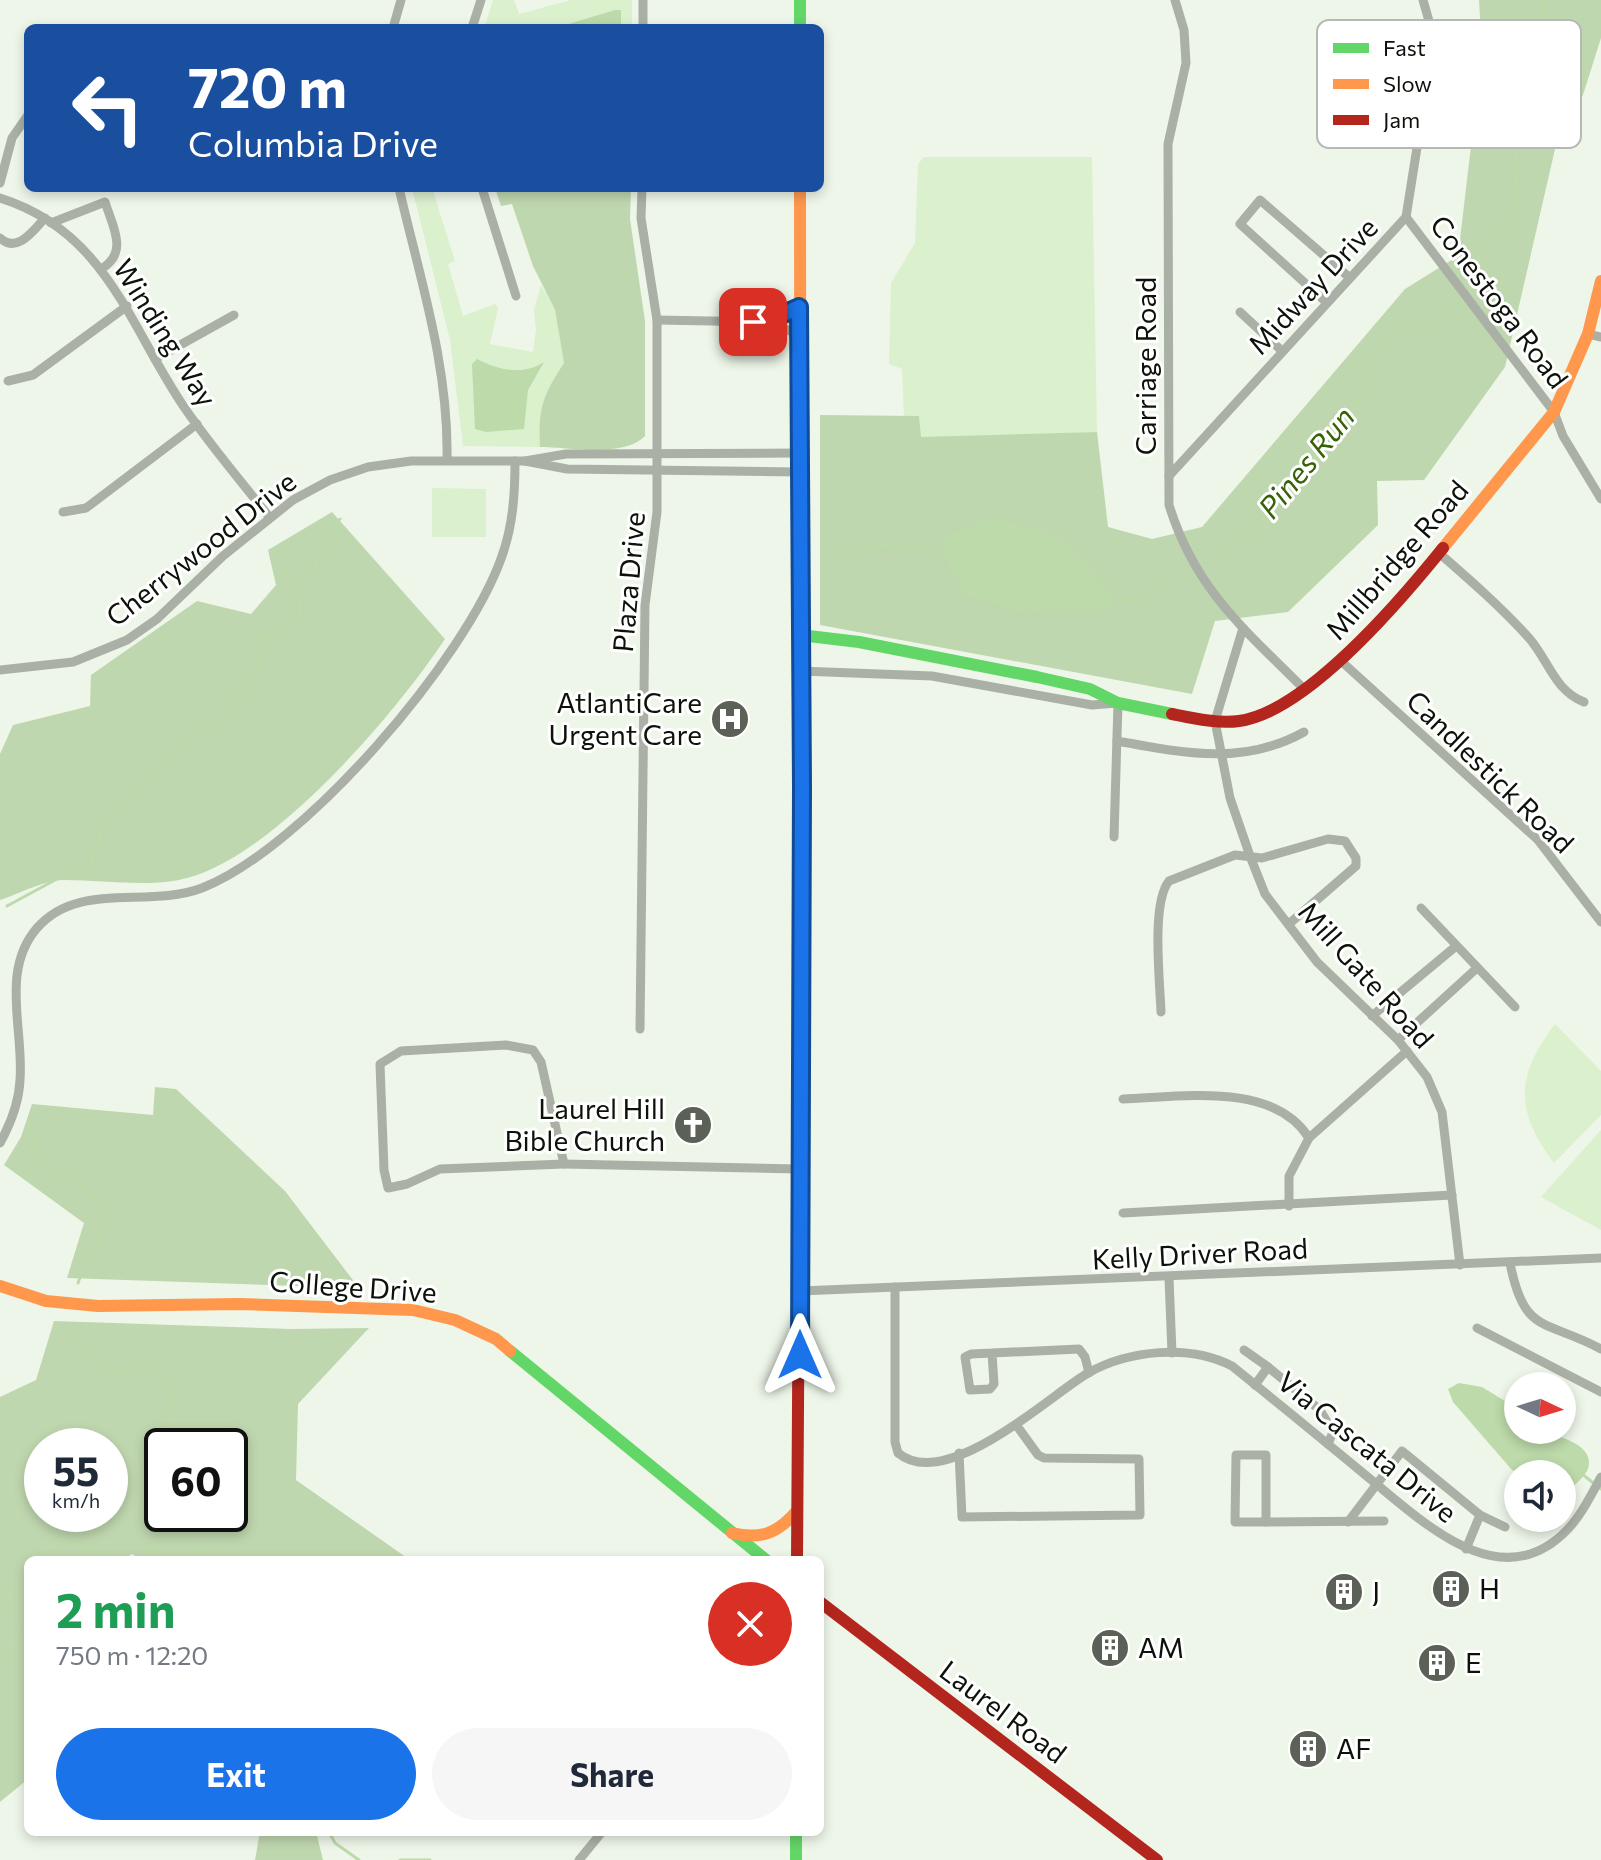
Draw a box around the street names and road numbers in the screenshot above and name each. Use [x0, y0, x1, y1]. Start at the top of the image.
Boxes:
street label: Conestoga Road [1424, 208, 1576, 395]
street label: Midway Drive [1240, 210, 1384, 361]
street label: Winding Way [107, 252, 225, 413]
street label: Carriage Road [1128, 277, 1162, 455]
street label: Cherrywood Drive [99, 464, 302, 633]
street label: Millbridge Road [1318, 473, 1475, 646]
street label: Plaza Drive [605, 510, 651, 654]
street label: Candlestick Road [1400, 683, 1581, 860]
street label: Mill Gate Road [1292, 894, 1441, 1055]
street label: Kelly Driver Road [1091, 1230, 1309, 1276]
street label: College Drive [268, 1263, 438, 1309]
street label: Via Cascata Drive [1271, 1364, 1464, 1529]
street label: Laurel Road [934, 1653, 1074, 1770]

